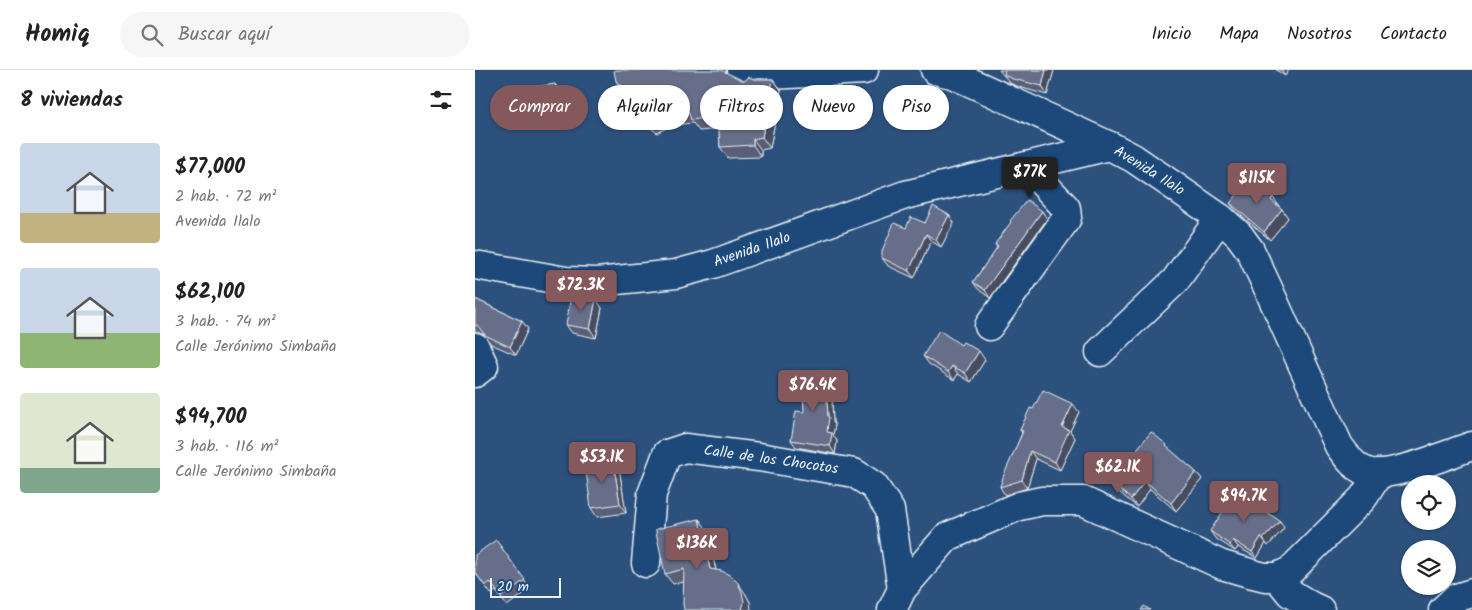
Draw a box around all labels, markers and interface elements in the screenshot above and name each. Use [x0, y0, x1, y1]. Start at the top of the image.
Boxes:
search box [120, 12, 470, 57]
text: Homiq [25, 15, 90, 54]
text: Buscar aquí [178, 20, 270, 50]
text: Inicio [1151, 20, 1191, 49]
text: Mapa [1219, 20, 1259, 49]
text: Nosotros [1287, 20, 1352, 49]
text: Contacto [1380, 20, 1447, 49]
icon: search [138, 21, 166, 49]
text: 8 viviendas [20, 84, 123, 117]
chip: Comprar [490, 85, 588, 130]
chip: Alquilar [598, 85, 690, 130]
chip: Filtros [700, 85, 783, 130]
chip: Nuevo [793, 85, 873, 130]
chip: Piso [883, 85, 949, 130]
icon: filters [427, 86, 455, 114]
street label: Avenida Ilalo [1109, 140, 1190, 203]
text: $77,000 [175, 151, 245, 184]
pin: $77K [1000, 156, 1060, 199]
text: $77K [1013, 160, 1047, 185]
pin: $115K [1222, 162, 1292, 205]
icon: home [60, 163, 120, 223]
text: $115K [1239, 166, 1275, 191]
text: 2 hab. · 72 m² [175, 184, 276, 209]
text: Avenida Ilalo [175, 209, 260, 234]
street label: Avenida Ilalo [710, 226, 794, 274]
pin: $72.3K [540, 270, 622, 312]
text: $72.3K [557, 273, 605, 298]
text: $62,100 [175, 276, 244, 309]
icon: home [60, 288, 120, 348]
text: 3 hab. · 74 m² [175, 309, 276, 334]
text: Calle Jerónimo Simbaña [175, 334, 336, 359]
pin: $76.4K [772, 370, 854, 412]
text: $76.4K [789, 373, 837, 398]
text: $94,700 [175, 401, 246, 434]
icon: home [60, 413, 120, 473]
text: 3 hab. · 116 m² [175, 434, 278, 459]
street label: Calle de los Chocotos [702, 439, 840, 481]
pin: $53.1K [561, 442, 643, 484]
text: $53.1K [580, 445, 624, 470]
pin: $62.1K [1077, 452, 1159, 494]
text: $62.1K [1095, 455, 1141, 480]
text: Calle Jerónimo Simbaña [175, 459, 336, 484]
map controls [1401, 475, 1456, 595]
button: locate [1401, 475, 1456, 530]
pin: $94.7K [1203, 480, 1285, 523]
text: $94.7K [1220, 484, 1268, 509]
pin: $136K [662, 528, 732, 570]
text: $136K [676, 531, 718, 556]
button: layers [1401, 540, 1456, 595]
scale bar [490, 575, 561, 598]
text: 20 m [497, 576, 529, 598]

